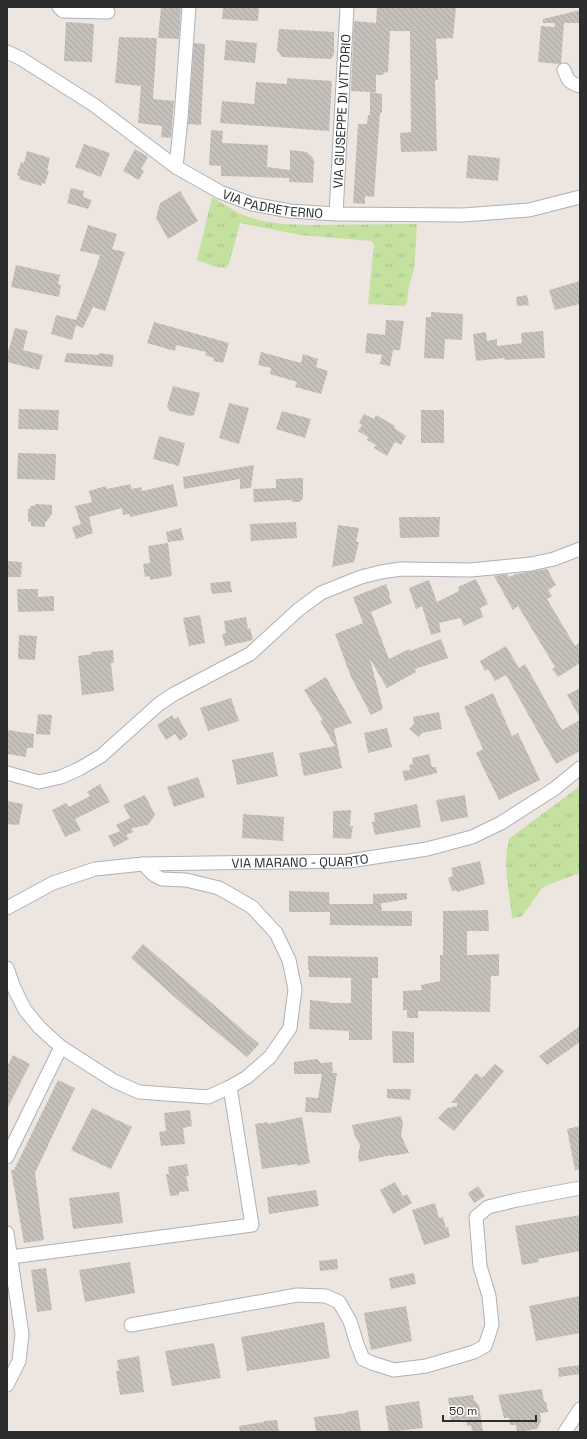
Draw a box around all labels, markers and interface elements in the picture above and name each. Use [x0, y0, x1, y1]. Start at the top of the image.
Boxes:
street label: VIA GIUSEPPE DI VITTORIO [329, 34, 355, 189]
street label: VIA PADRETERNO [220, 186, 324, 222]
street label: VIA MARANO - QUARTO [231, 850, 370, 872]
scale bar [443, 1397, 536, 1423]
text: 50 m [449, 1403, 477, 1419]

